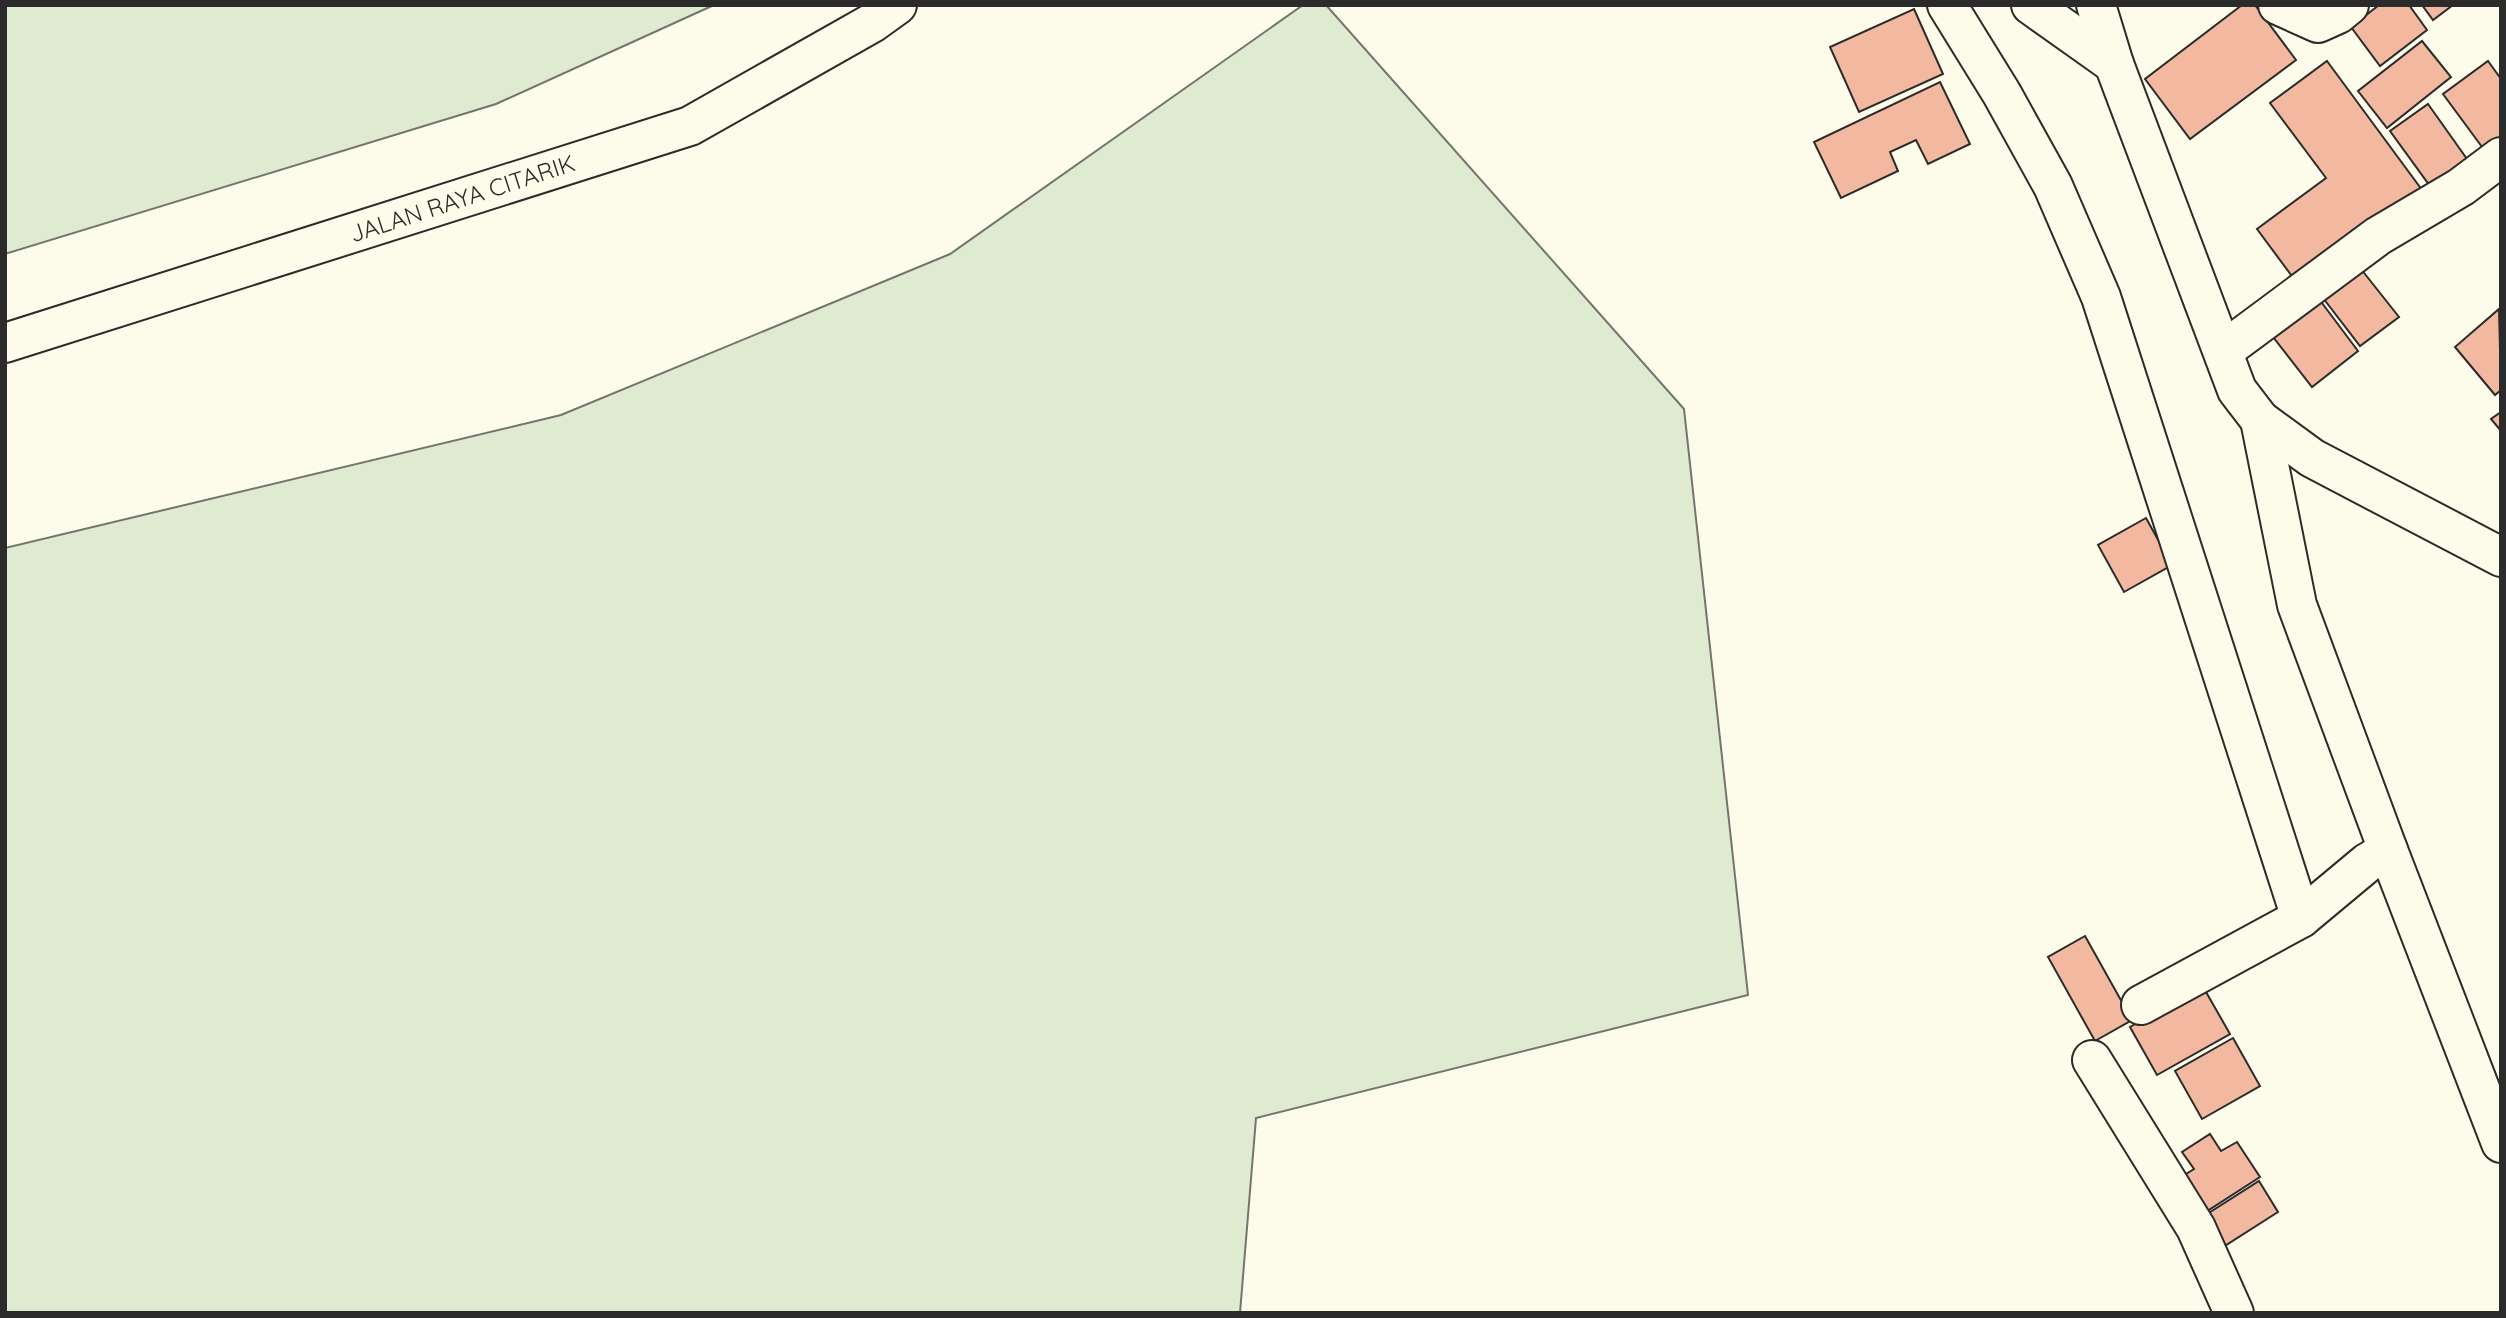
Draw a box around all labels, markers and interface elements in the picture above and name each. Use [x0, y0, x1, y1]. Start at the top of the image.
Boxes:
street label: JALAN RAYA CITARIK [346, 147, 578, 249]

